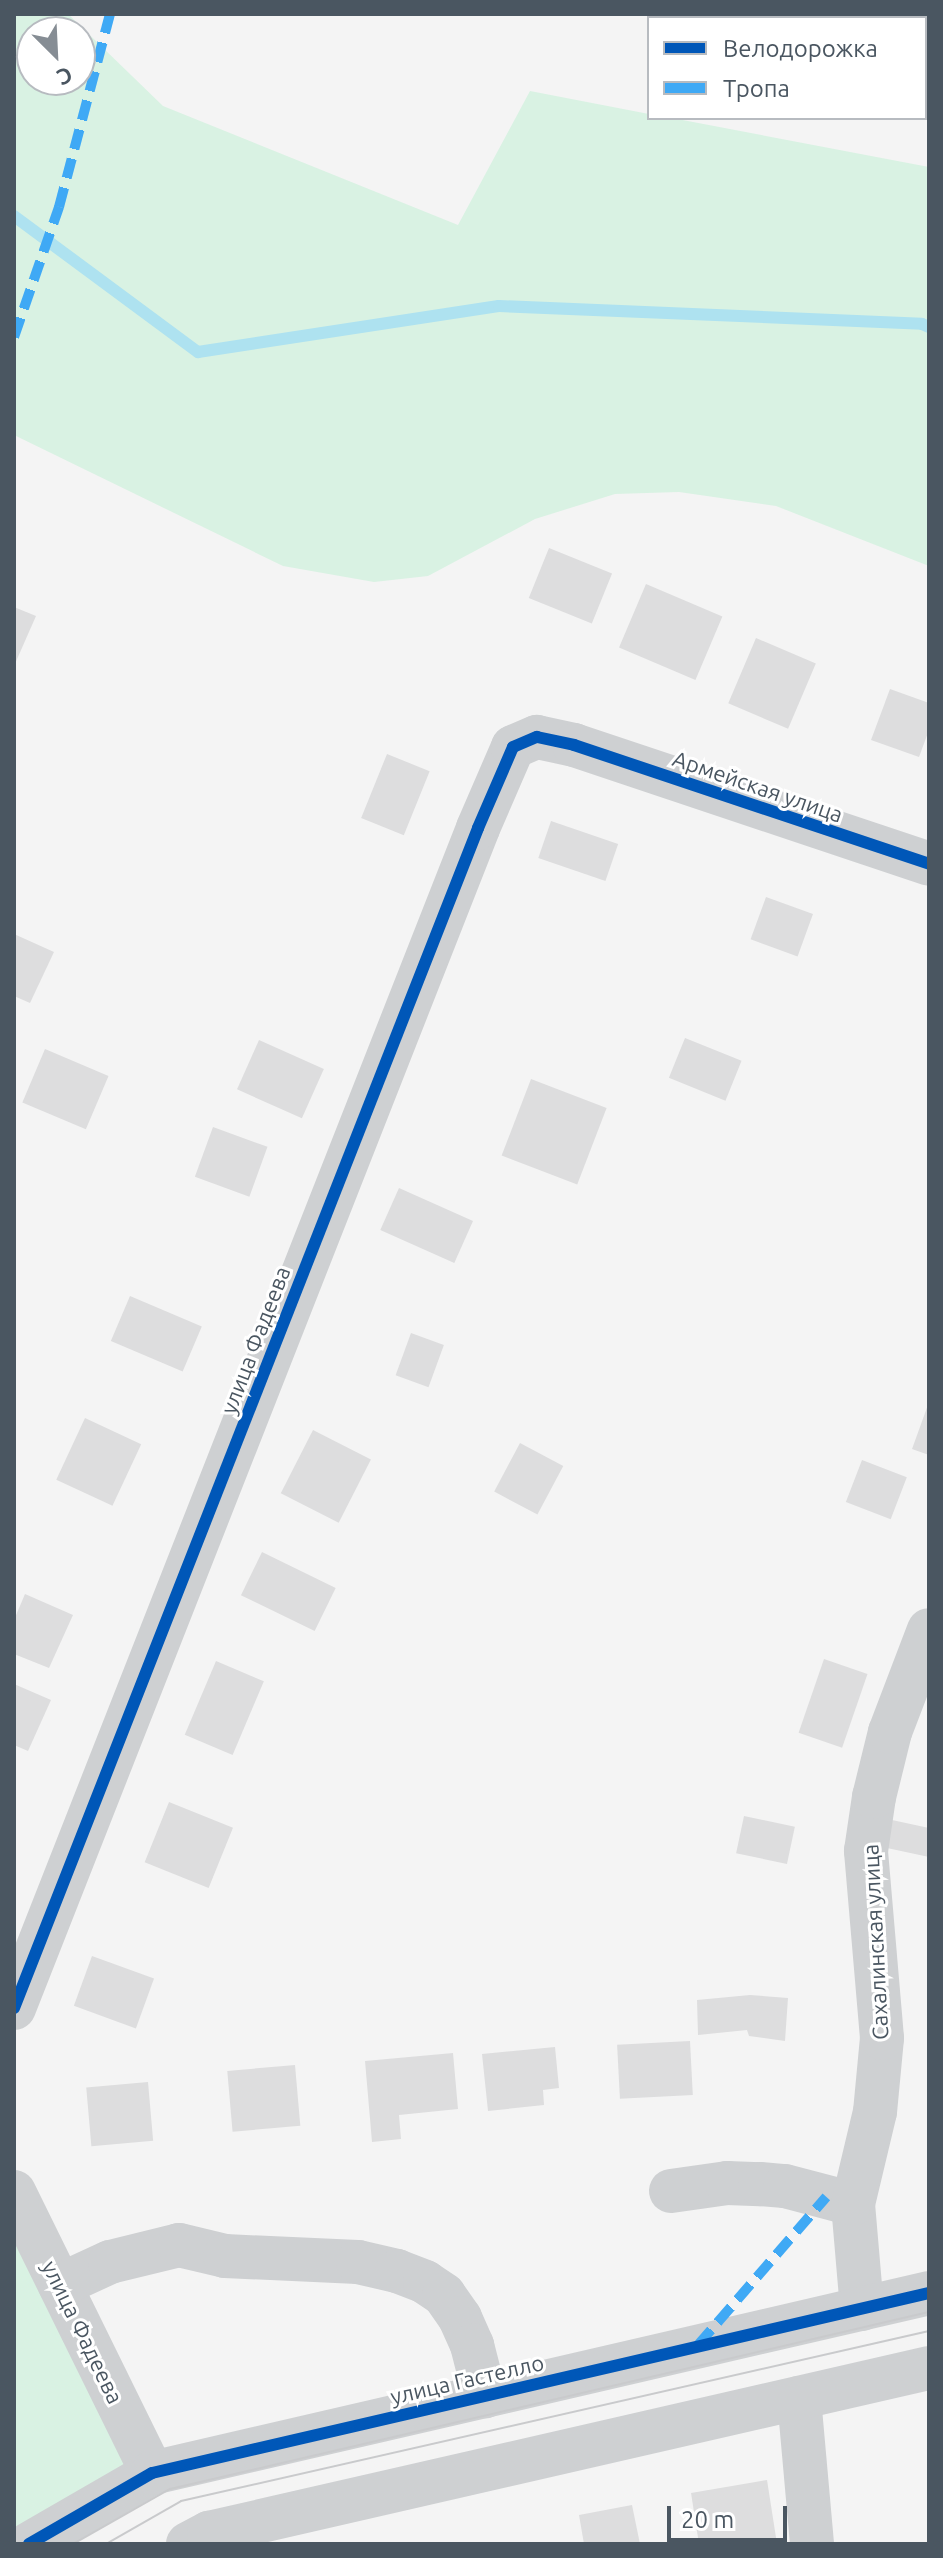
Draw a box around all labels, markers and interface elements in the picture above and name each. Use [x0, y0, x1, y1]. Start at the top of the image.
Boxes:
north arrow [16, 16, 96, 96]
legend [647, 16, 927, 120]
text: Велодорожка [723, 35, 878, 62]
text: С [54, 62, 77, 91]
text: Тропа [723, 75, 790, 102]
street label: Армейская улица [669, 745, 847, 827]
street label: улица Фадеева [215, 1262, 295, 1418]
street label: Сахалинская улица [857, 1843, 893, 2041]
street label: улица Фадеева [37, 2256, 129, 2408]
street label: улица Гастелло [388, 2349, 546, 2409]
scale bar [671, 2490, 791, 2540]
text: 20 m [681, 2506, 734, 2533]

